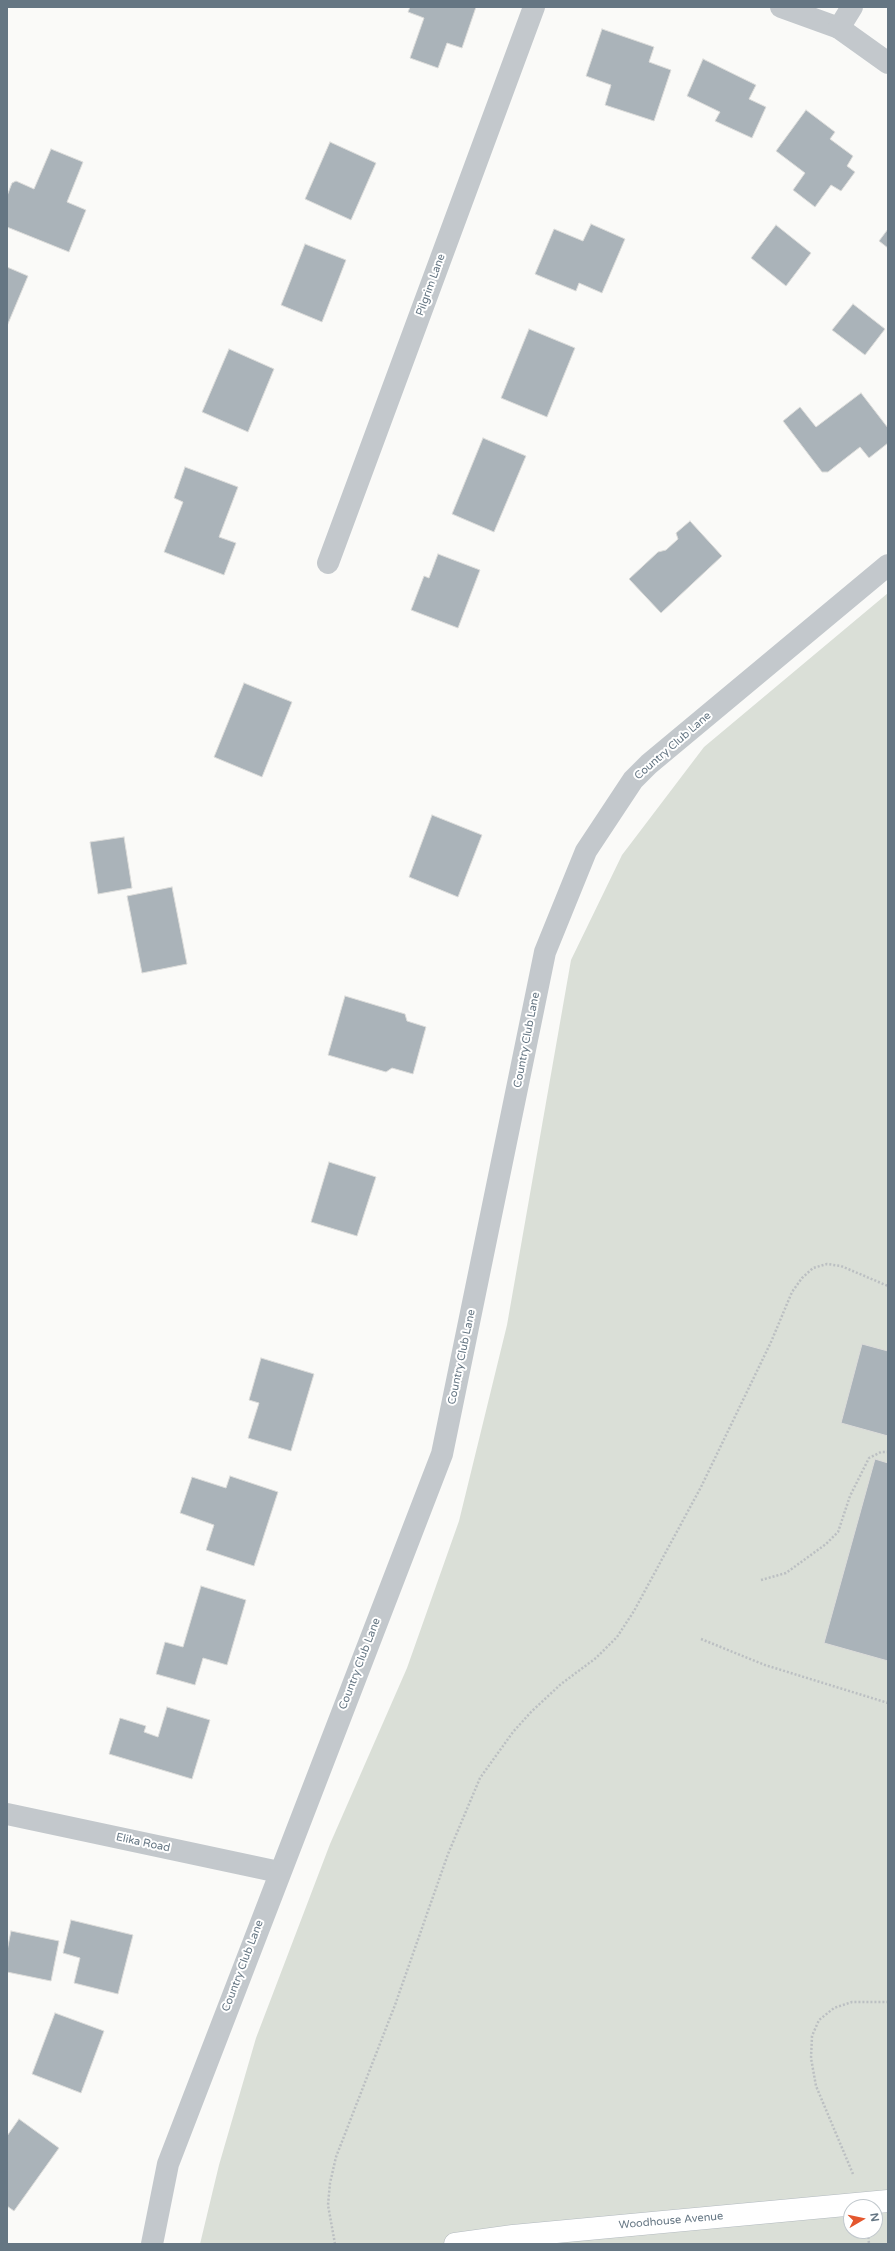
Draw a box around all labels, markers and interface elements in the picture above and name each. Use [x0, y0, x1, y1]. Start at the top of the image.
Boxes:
street label: Pilgrim Lane [414, 252, 448, 318]
street label: Country Club Lane [632, 709, 714, 783]
street label: Country Club Lane [511, 991, 543, 1089]
street label: Country Club Lane [445, 1308, 479, 1406]
street label: Country Club Lane [336, 1616, 384, 1712]
street label: Elika Road [115, 1831, 171, 1855]
street label: Country Club Lane [219, 1918, 267, 2014]
north arrow [843, 2199, 883, 2239]
street label: Woodhouse Avenue [618, 2210, 724, 2232]
text: N [867, 2212, 881, 2223]

